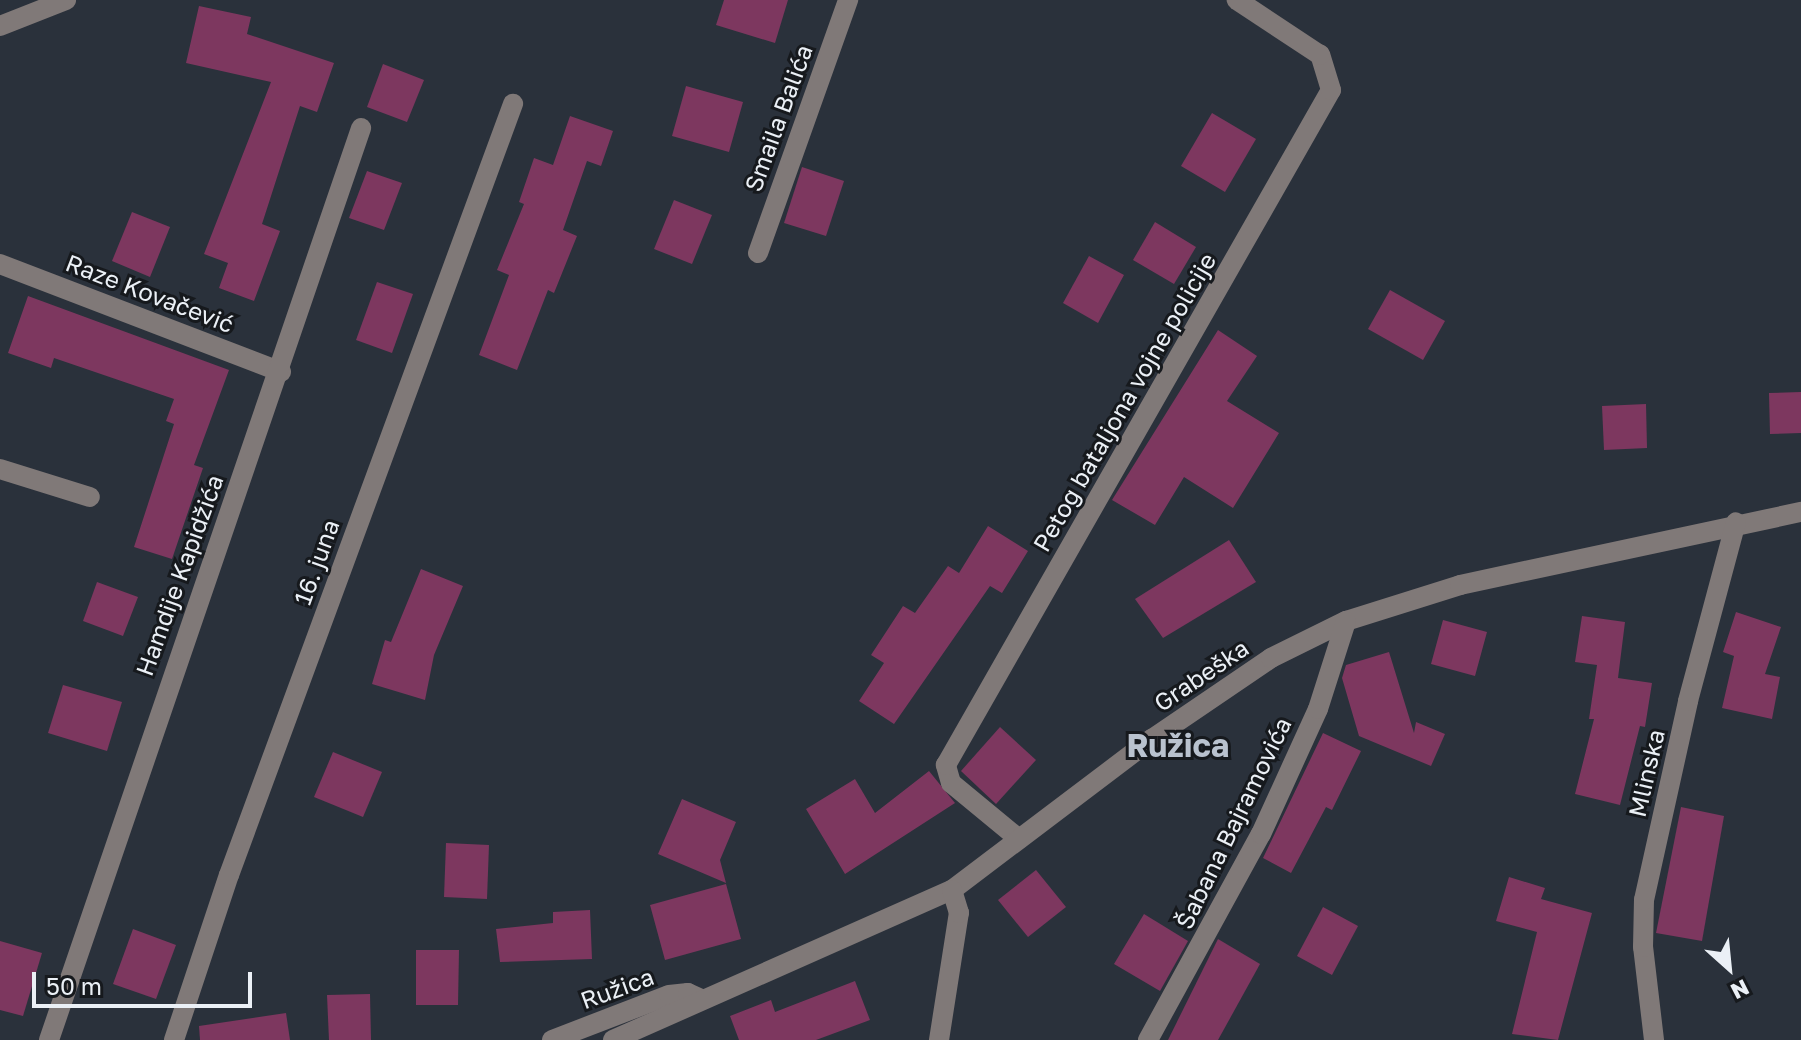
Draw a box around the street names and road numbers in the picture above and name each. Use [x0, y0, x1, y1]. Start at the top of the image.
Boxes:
street label: Smaila Balića [738, 41, 818, 195]
street label: Raze Kovačević [62, 248, 238, 338]
street label: Petog bataljona vojne policije [1027, 248, 1221, 556]
street label: Hamdije Kapidžića [129, 471, 229, 679]
street label: 16. juna [287, 515, 345, 609]
street label: Grabeška [1148, 633, 1254, 717]
street label: Šabana Bajramovića [1169, 712, 1297, 934]
street label: Mlinska [1622, 726, 1670, 820]
street label: Ružica [577, 962, 657, 1014]

